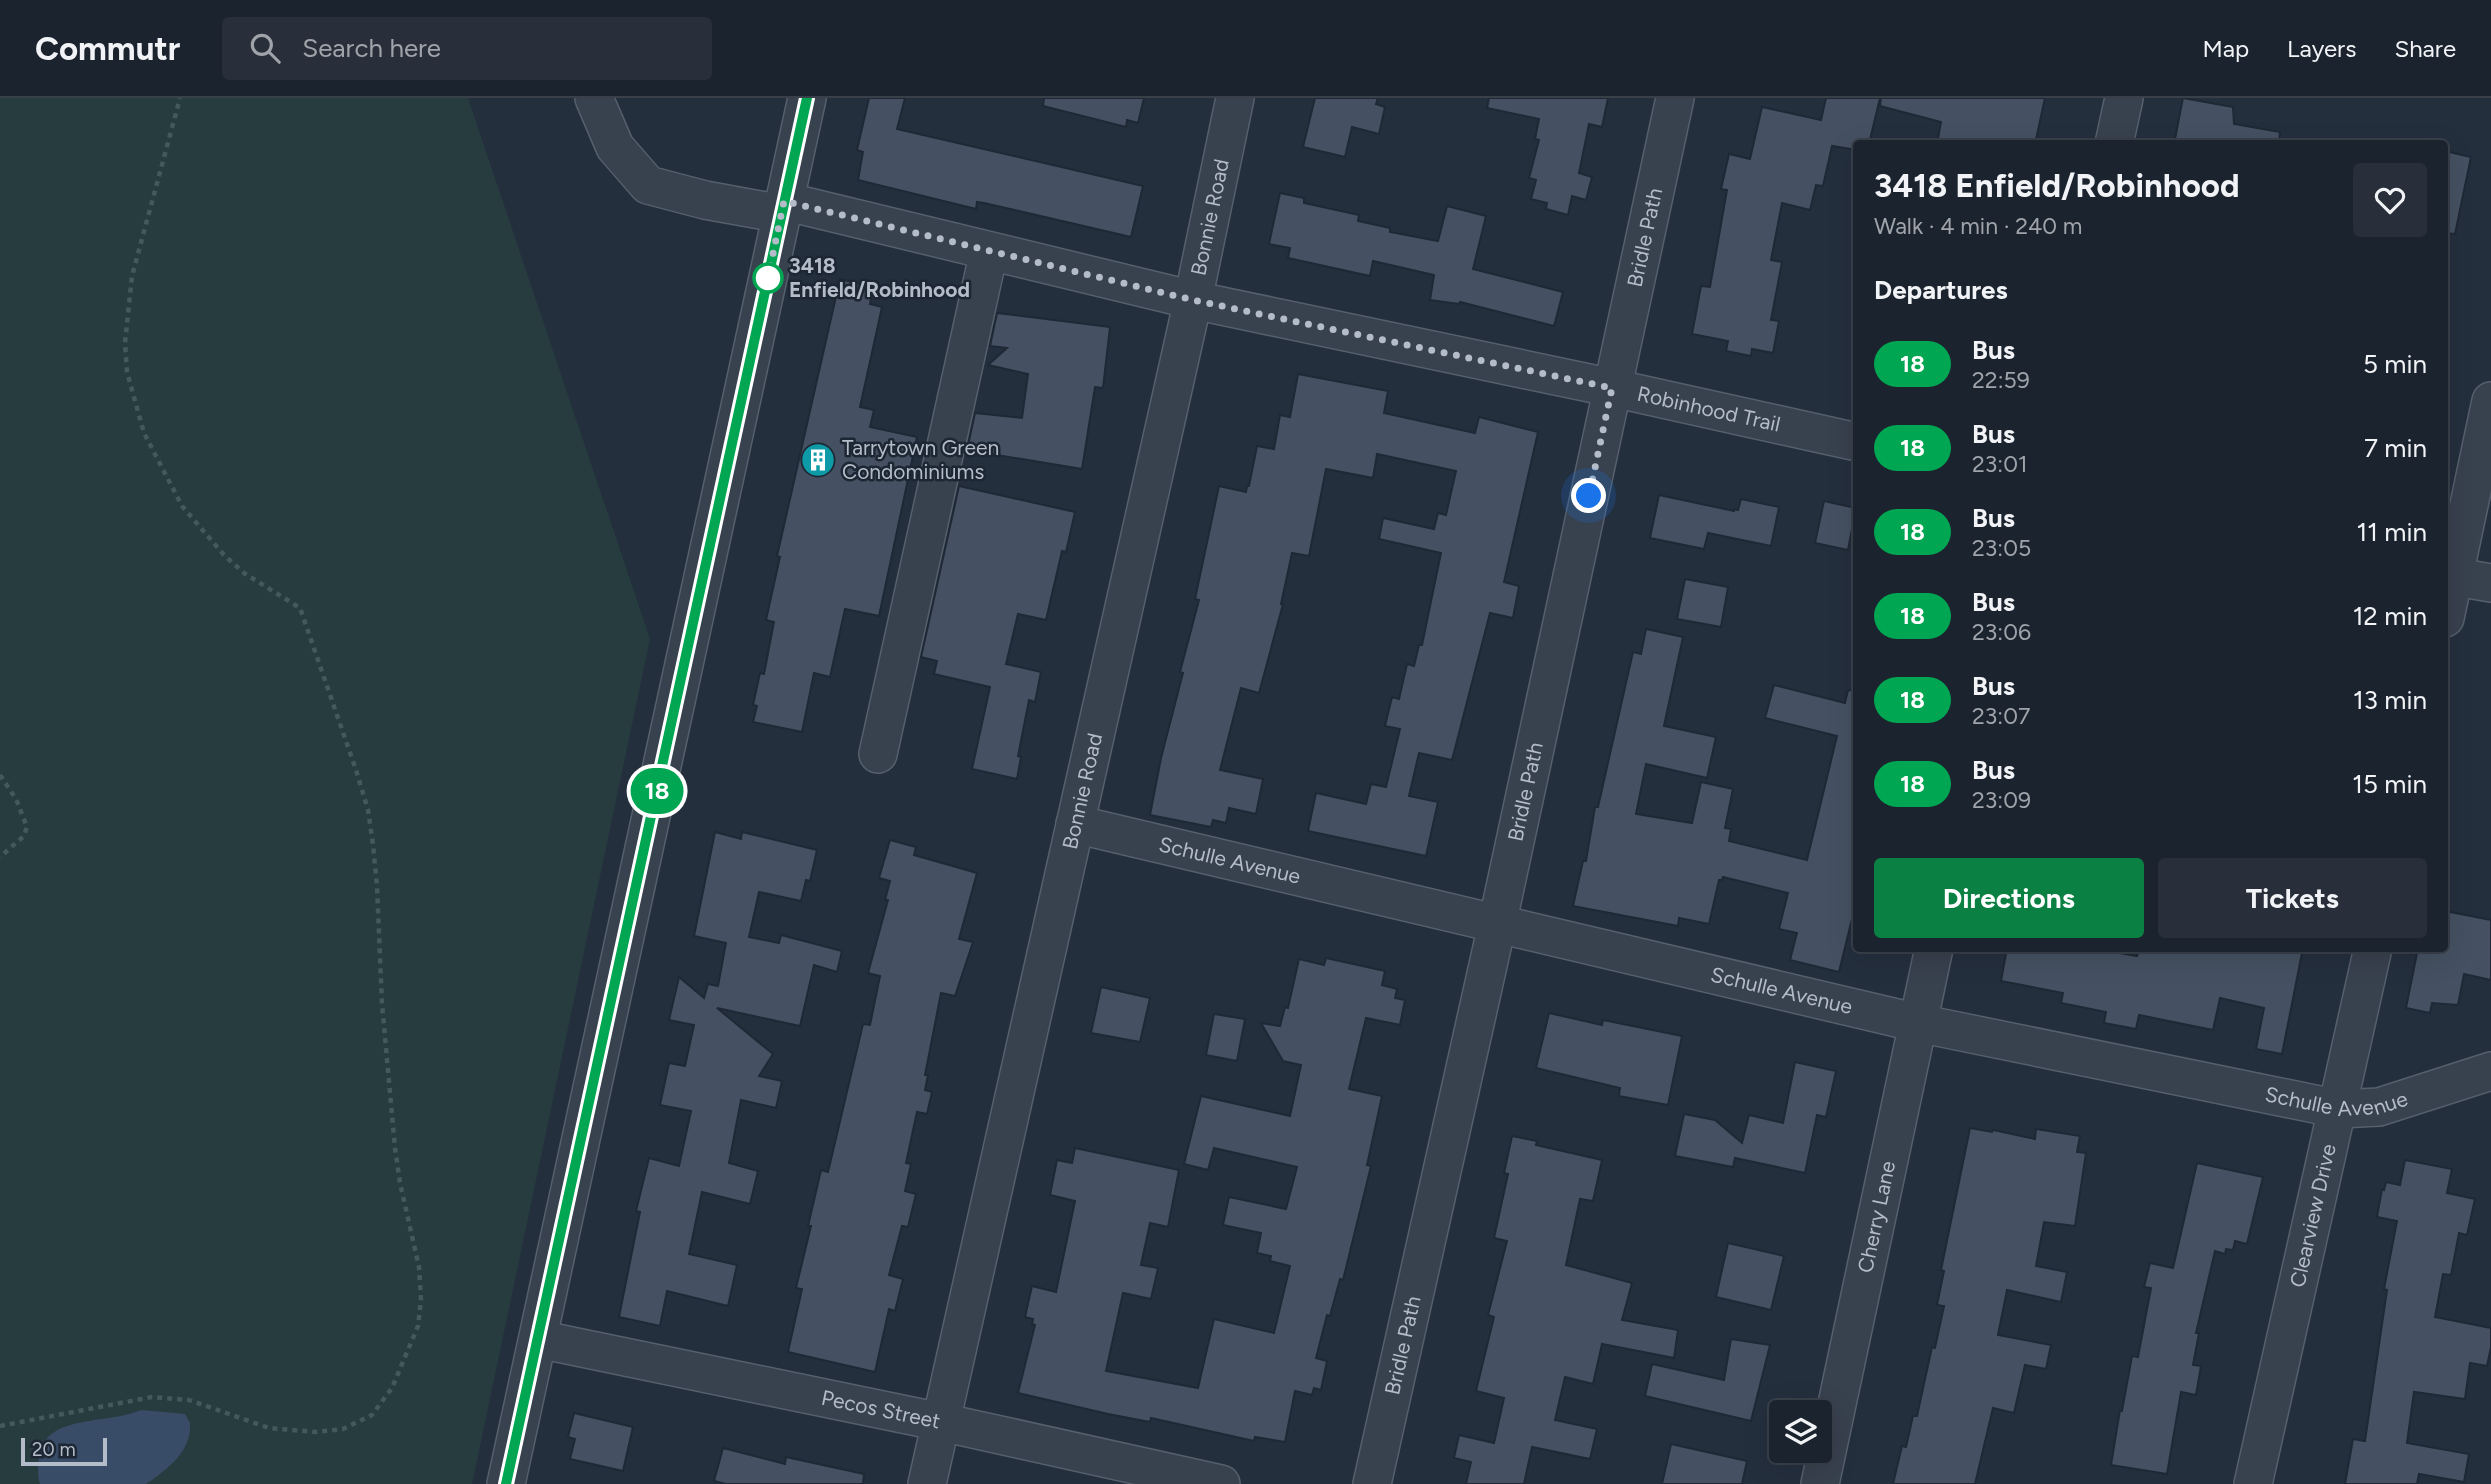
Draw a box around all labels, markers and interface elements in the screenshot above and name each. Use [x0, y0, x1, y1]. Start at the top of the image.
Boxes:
search box [222, 17, 712, 80]
text: Commutr [35, 29, 180, 68]
icon: search [246, 29, 284, 67]
text: Search here [302, 32, 441, 64]
text: Map [2202, 34, 2249, 63]
text: Layers [2287, 34, 2356, 63]
text: Share [2394, 34, 2456, 63]
street label: Bonnie Road [1185, 157, 1234, 278]
button: heart [2353, 163, 2427, 237]
text: 3418 Enfield/Robinhood [1874, 166, 2240, 205]
street label: Bridle Path [1622, 186, 1667, 289]
text: Walk · 4 min · 240 m [1874, 212, 2082, 240]
place label: 3418 Enfield/Robinhood [789, 253, 970, 302]
marker: 3418 Enfield/Robinhood [753, 263, 783, 293]
text: Departures [1874, 274, 2008, 306]
text: Bus [1972, 334, 2015, 366]
text: 5 min [2363, 348, 2427, 380]
text: 18 [1900, 349, 1925, 378]
text: 22:59 [1972, 366, 2030, 394]
street label: Robinhood Trail [1635, 381, 1783, 437]
text: Bus [1972, 418, 2015, 450]
text: 7 min [2364, 432, 2427, 464]
text: 18 [1900, 433, 1925, 462]
place label: Tarrytown Green Condominiums [842, 435, 999, 484]
building icon: Tarrytown Green Condominiums [799, 441, 837, 479]
text: 23:01 [1972, 450, 2027, 478]
your location [1571, 478, 1606, 513]
text: Bus [1972, 502, 2015, 534]
text: 11 min [2356, 516, 2427, 548]
text: 18 [1900, 517, 1925, 546]
text: 23:05 [1972, 534, 2031, 562]
text: Bus [1972, 586, 2015, 618]
text: 12 min [2353, 600, 2427, 632]
text: 18 [1900, 601, 1925, 630]
text: 23:06 [1972, 618, 2031, 646]
text: Bus [1972, 670, 2015, 702]
text: 13 min [2353, 684, 2427, 716]
text: 18 [1900, 685, 1925, 714]
text: 23:07 [1972, 702, 2030, 730]
street label: Bonnie Road [1057, 731, 1107, 852]
street label: Bridle Path [1502, 740, 1548, 844]
text: Bus [1972, 754, 2015, 786]
line badge: 18 [626, 768, 688, 814]
text: 15 min [2352, 768, 2427, 800]
text: 18 [1900, 769, 1925, 798]
text: 18 [645, 776, 669, 805]
text: 23:09 [1972, 786, 2031, 814]
street label: Schulle Avenue [1157, 831, 1303, 889]
button: Directions [1874, 858, 2144, 938]
button: Tickets [2158, 858, 2427, 938]
street label: Schulle Avenue [1708, 962, 1855, 1019]
street label: Schulle Avenue [2263, 1081, 2411, 1121]
street label: Clearview Drive [2284, 1141, 2341, 1290]
street label: Cherry Lane [1852, 1159, 1900, 1275]
street label: Bridle Path [1379, 1293, 1426, 1397]
street label: Pecos Street [819, 1385, 943, 1434]
map controls [1769, 1400, 1832, 1463]
button: layers [1769, 1400, 1832, 1463]
scale bar [21, 1435, 107, 1467]
text: 20 m [32, 1438, 76, 1461]

